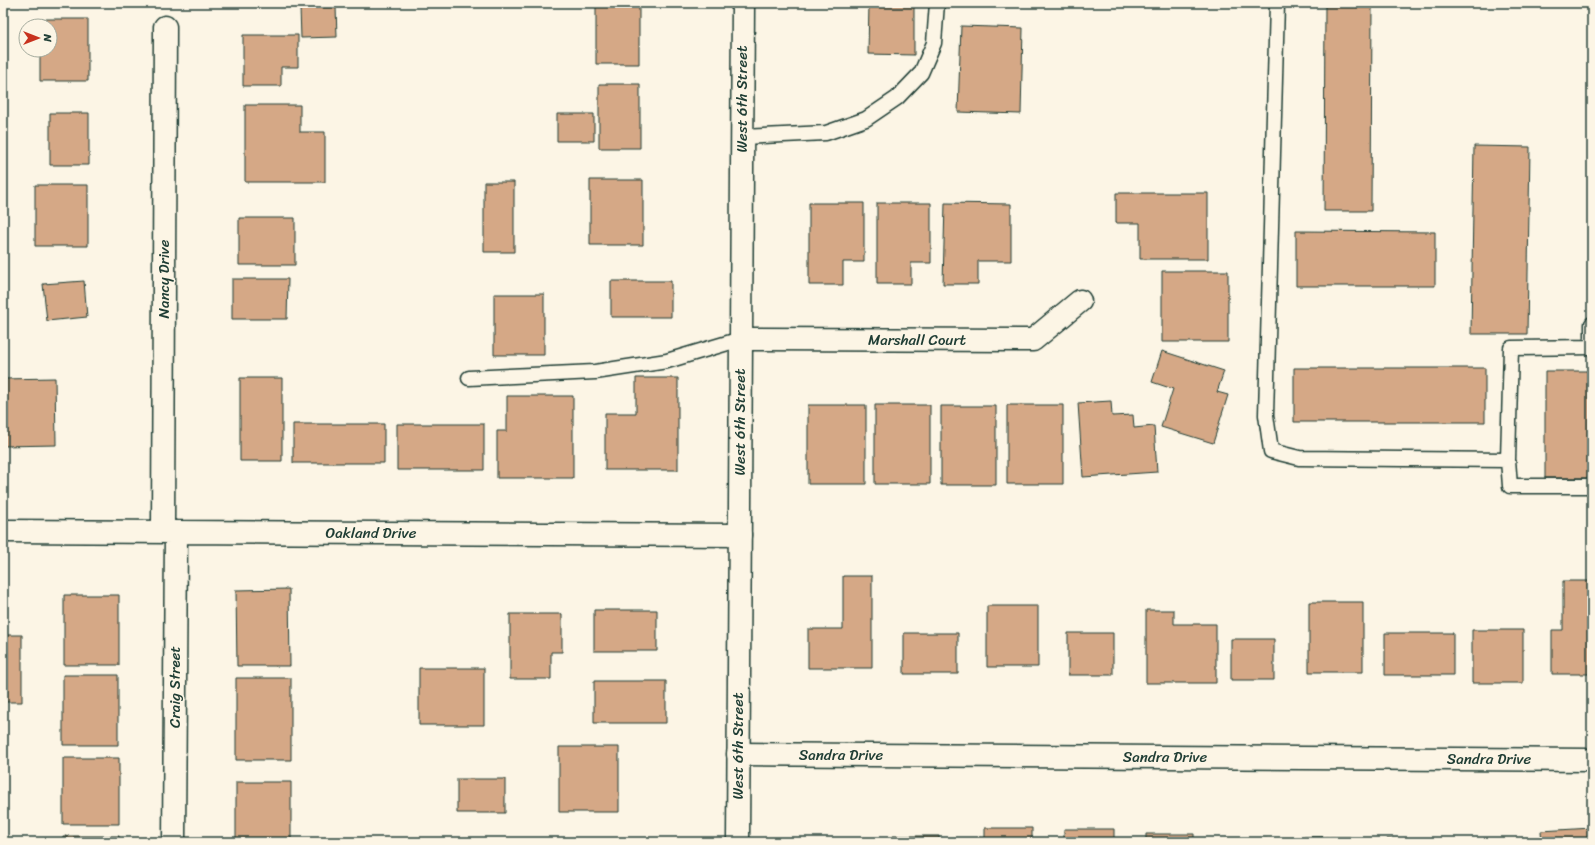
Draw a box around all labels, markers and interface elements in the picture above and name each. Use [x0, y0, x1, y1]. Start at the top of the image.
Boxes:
north arrow [18, 18, 58, 58]
text: N [38, 33, 57, 42]
street label: West 6th Street [729, 45, 755, 153]
street label: Nancy Drive [151, 239, 177, 319]
street label: Marshall Court [868, 327, 967, 353]
street label: West 6th Street [727, 368, 753, 476]
street label: Oakland Drive [326, 520, 417, 546]
street label: Craig Street [162, 646, 188, 728]
street label: West 6th Street [725, 692, 751, 800]
street label: Sandra Drive [799, 742, 884, 768]
street label: Sandra Drive [1123, 744, 1208, 770]
street label: Sandra Drive [1447, 746, 1532, 772]

